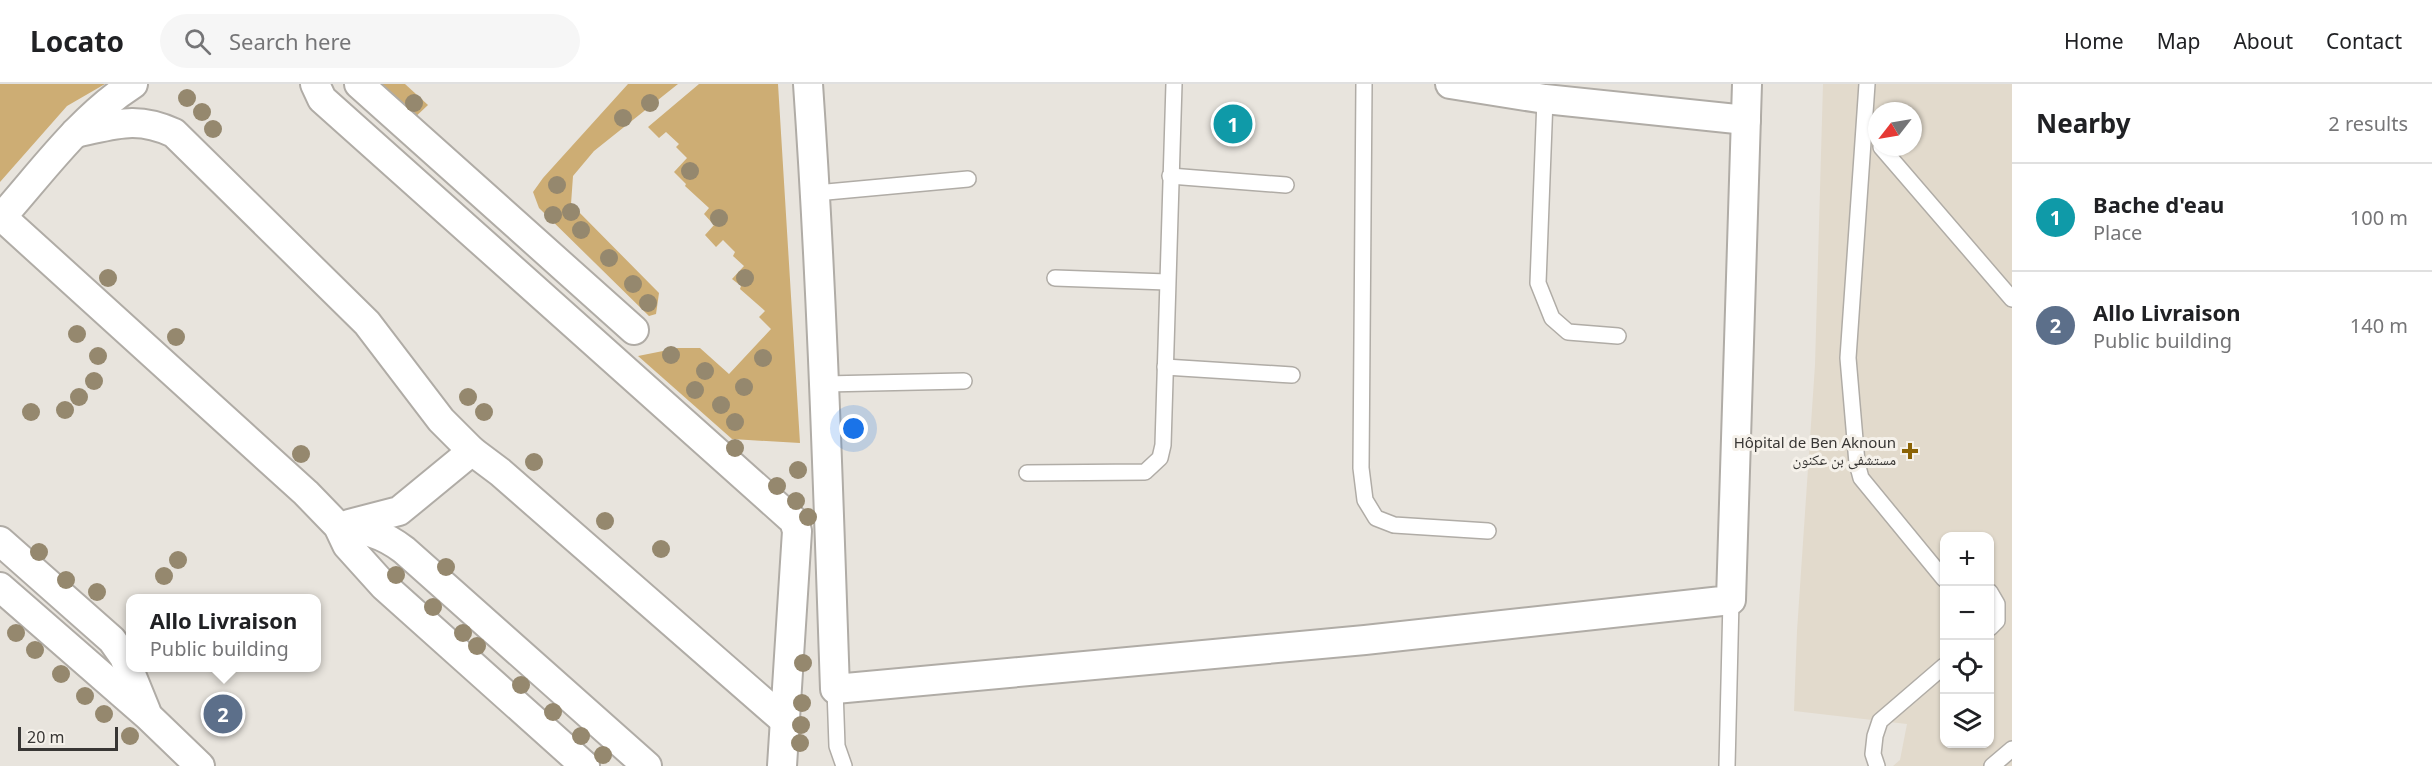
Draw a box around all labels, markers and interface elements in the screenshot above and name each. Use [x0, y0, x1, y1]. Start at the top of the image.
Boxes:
search box [160, 14, 580, 68]
text: Locato [30, 22, 124, 60]
icon: search [181, 25, 214, 58]
text: Search here [229, 26, 351, 56]
text: Home [2064, 27, 2124, 55]
text: Map [2157, 27, 2200, 55]
text: About [2233, 27, 2293, 55]
text: Contact [2326, 27, 2402, 55]
pin: 1 [1214, 102, 1252, 147]
north arrow [1868, 102, 1922, 156]
text: Nearby [2036, 105, 2131, 141]
text: 2 results [2328, 110, 2408, 137]
text: Bache d'eau [2093, 189, 2224, 219]
text: 1 [2050, 204, 2061, 231]
text: 100 m [2350, 204, 2408, 231]
text: Place [2093, 219, 2142, 246]
text: Allo Livraison [2093, 297, 2241, 327]
text: 2 [2050, 312, 2061, 339]
text: 140 m [2350, 312, 2408, 339]
text: Public building [2093, 327, 2232, 354]
your location [839, 414, 868, 443]
place label: Hôpital de Ben Aknoun مستشفى بن عكنون [1734, 432, 1896, 470]
marker: Hôpital de Ben Aknoun مستشفى بن عكنون [1901, 442, 1919, 460]
map controls [1940, 532, 1994, 748]
button: + [1940, 532, 1994, 586]
button: − [1940, 586, 1994, 640]
popup [126, 594, 321, 672]
text: Allo Livraison [150, 605, 297, 635]
text: Public building [150, 635, 289, 662]
button: locate [1940, 640, 1994, 694]
pin: 2 [204, 692, 242, 736]
button: layers [1940, 694, 1994, 748]
scale bar [18, 724, 118, 752]
text: 20 m [27, 726, 64, 748]

